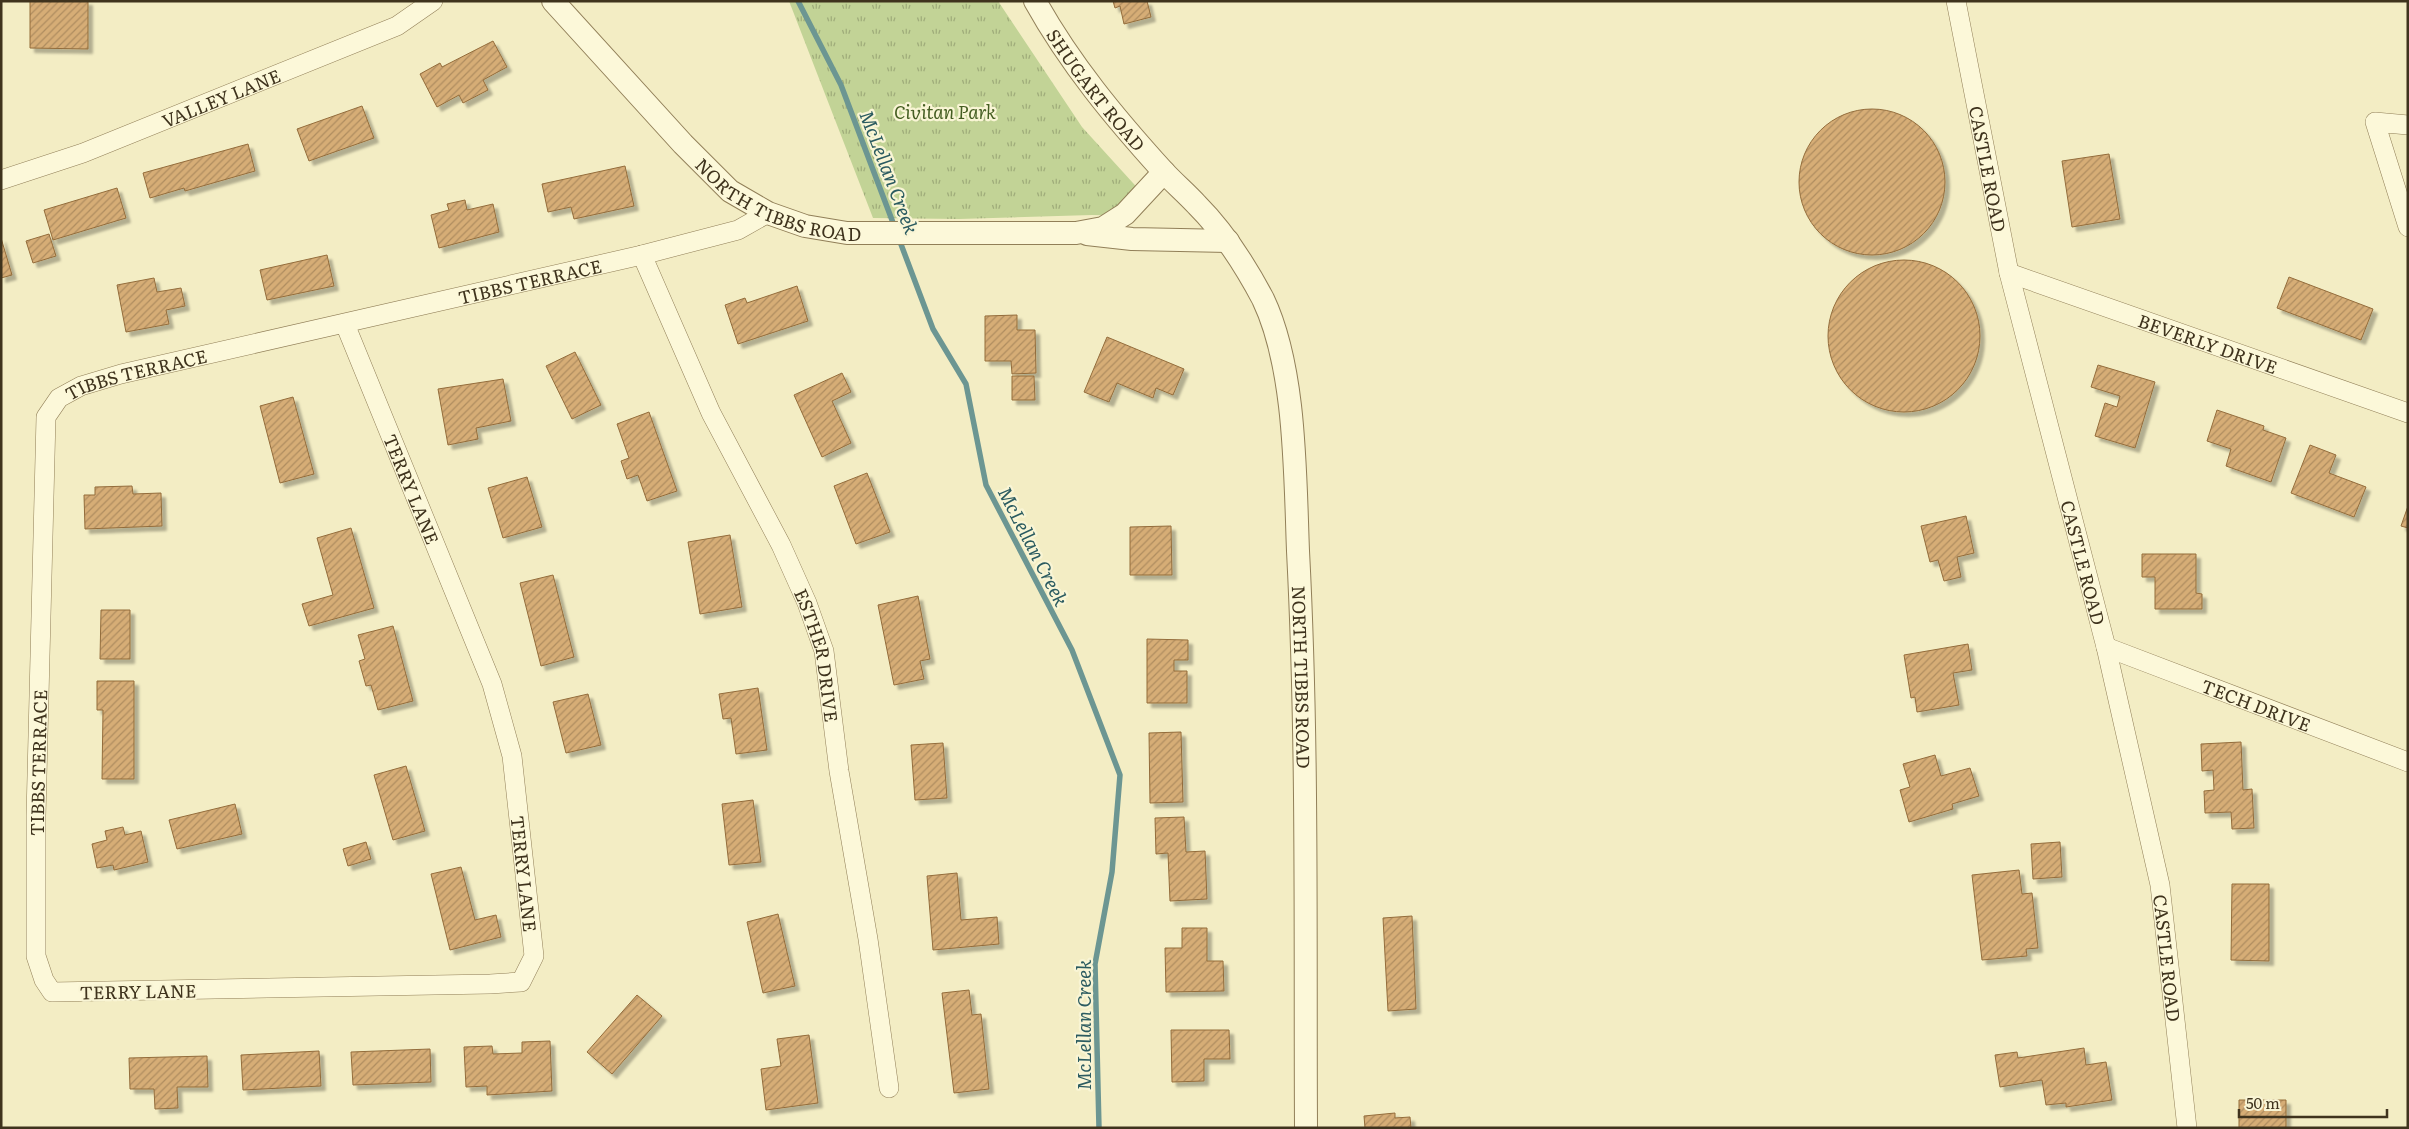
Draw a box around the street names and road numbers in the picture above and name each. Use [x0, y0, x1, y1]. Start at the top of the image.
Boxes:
street label: SHUGART ROAD [1041, 23, 1152, 157]
street label: VALLEY LANE [157, 61, 284, 133]
street label: CASTLE ROAD [1963, 103, 2014, 234]
street label: NORTH TIBBS ROAD [690, 151, 861, 247]
street label: TIBBS TERRACE [455, 251, 604, 310]
street label: BEVERLY DRIVE [2135, 306, 2281, 380]
street label: TIBBS TERRACE [59, 341, 209, 406]
street label: TERRY LANE [378, 430, 447, 548]
street label: CASTLE ROAD [2055, 497, 2113, 628]
street label: ESTHER DRIVE [789, 584, 846, 724]
street label: NORTH TIBBS ROAD [1286, 585, 1318, 769]
street label: TECH DRIVE [2198, 671, 2315, 737]
street label: TIBBS TERRACE [23, 689, 53, 836]
street label: TERRY LANE [505, 814, 545, 933]
street label: CASTLE ROAD [2148, 893, 2189, 1023]
street label: TERRY LANE [79, 976, 197, 1006]

